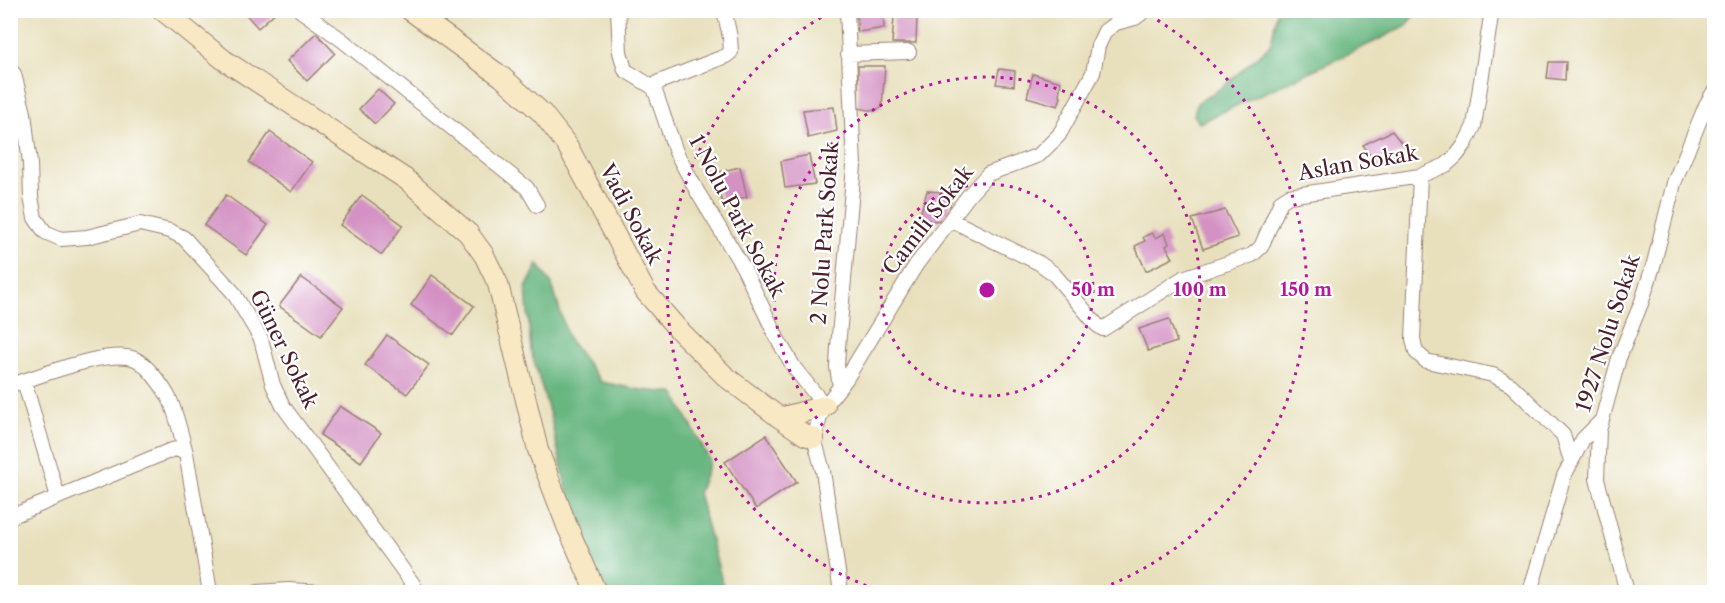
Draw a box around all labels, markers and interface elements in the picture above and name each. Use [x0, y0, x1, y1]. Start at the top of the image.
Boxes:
street label: 1 Nolu Park Sokak [684, 130, 791, 302]
street label: 2 Nolu Park Sokak [806, 140, 843, 325]
street label: Aslan Sokak [1295, 140, 1421, 186]
street label: Vadi Sokak [594, 159, 669, 269]
street label: Camili Sokak [877, 159, 979, 279]
street label: 1927 Nolu Sokak [1570, 250, 1645, 415]
text: 50 m [1071, 279, 1115, 301]
text: 100 m [1173, 279, 1227, 301]
text: 150 m [1280, 279, 1332, 301]
centre of rings [977, 280, 997, 300]
street label: Güner Sokak [245, 285, 324, 413]

